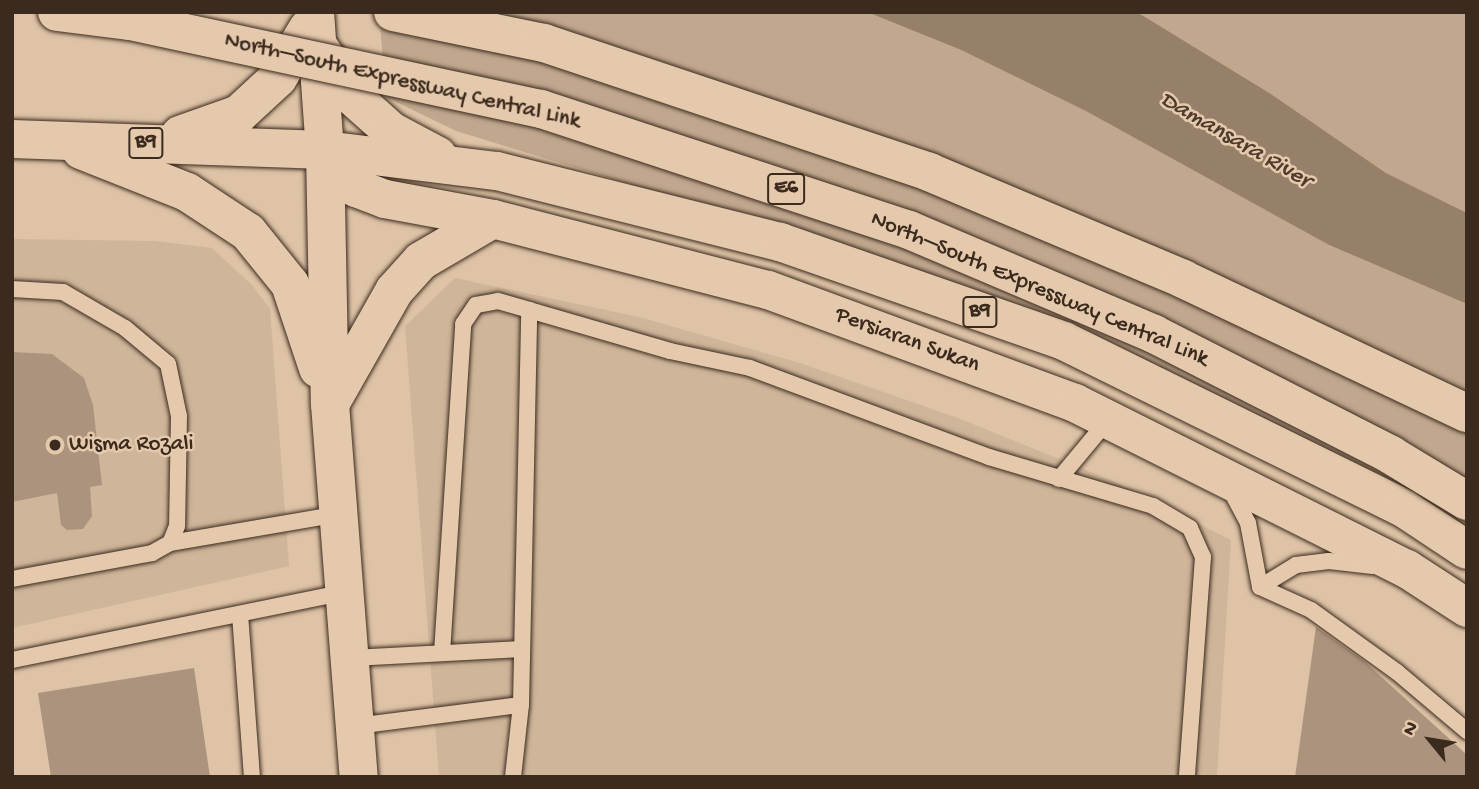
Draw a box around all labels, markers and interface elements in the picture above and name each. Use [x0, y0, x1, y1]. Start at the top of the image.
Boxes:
street label: North–South Expressway Central Link [221, 28, 583, 136]
water label: Damansara River [1154, 86, 1316, 196]
road number: B9 [127, 125, 165, 160]
road number: E6 [767, 172, 805, 206]
street label: North–South Expressway Central Link [866, 206, 1212, 374]
road number: B9 [961, 294, 999, 330]
street label: Persiaran Sukan [831, 302, 983, 380]
place label: Wisma Rozali [69, 431, 194, 459]
marker: Wisma Rozali [47, 437, 63, 453]
north arrow [1395, 705, 1465, 775]
text: N [1398, 718, 1424, 740]

